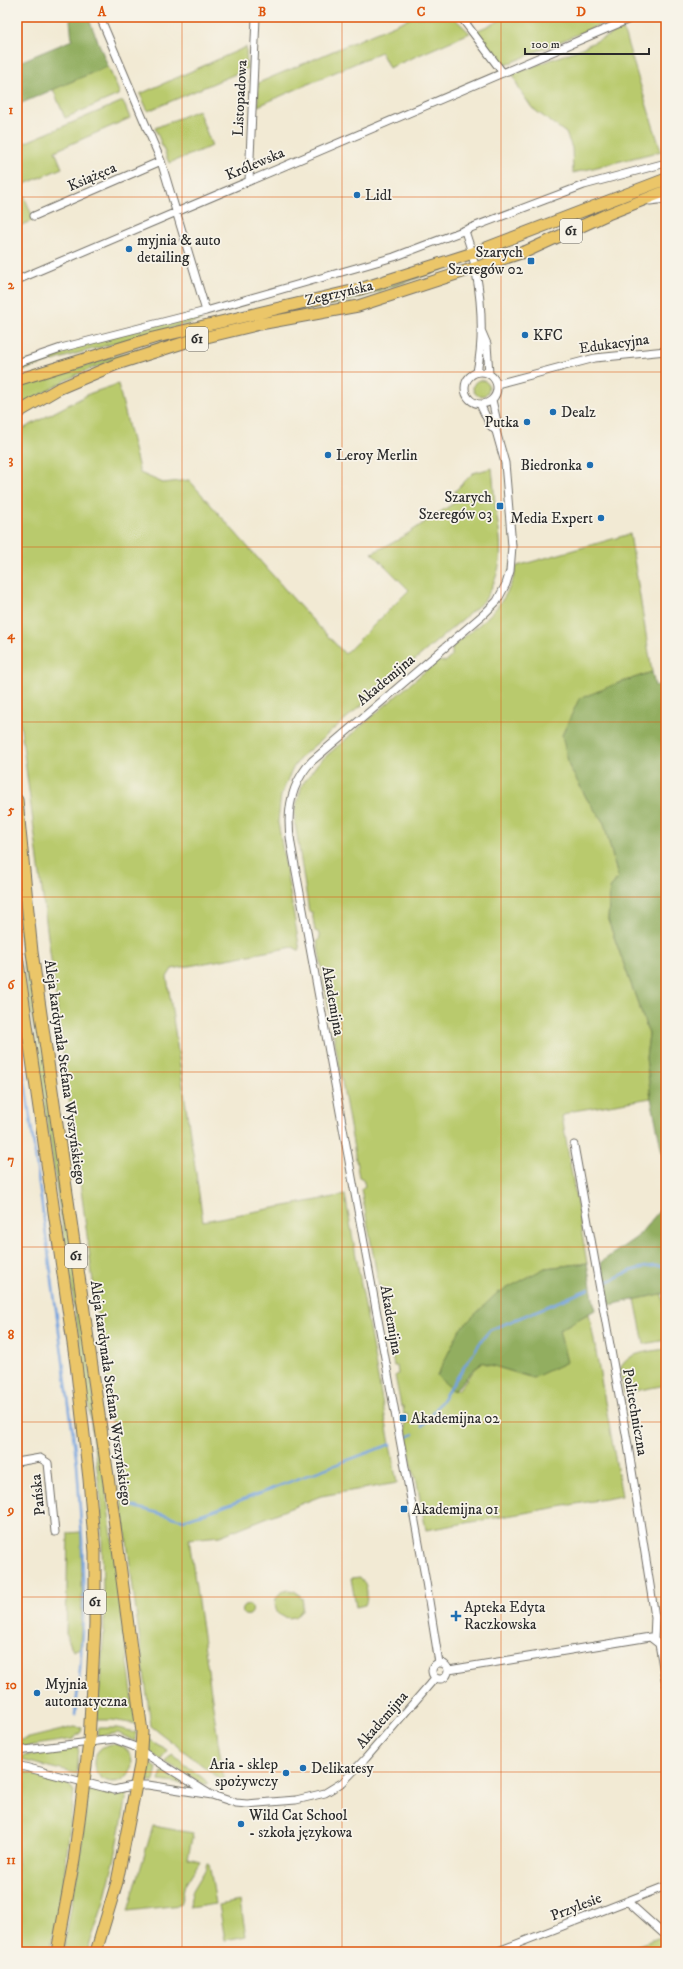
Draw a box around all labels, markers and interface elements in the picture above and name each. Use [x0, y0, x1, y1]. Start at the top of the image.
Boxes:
text: A [97, 4, 107, 20]
text: B [258, 4, 266, 20]
text: C [417, 4, 426, 20]
text: D [576, 4, 586, 20]
scale bar [525, 30, 649, 56]
text: 100 m [531, 37, 560, 52]
street label: Listopadowa [229, 59, 252, 137]
text: 1 [9, 102, 14, 118]
street label: Królewska [223, 143, 288, 185]
street label: Książęca [65, 158, 120, 196]
place label: Lidl [365, 186, 392, 205]
marker: Lidl [352, 190, 362, 200]
road number: 61 [560, 219, 582, 243]
place label: myjnia & auto detailing [137, 231, 221, 267]
place label: Szarych Szeregów 02 [448, 243, 524, 279]
marker: myjnia & auto detailing [124, 244, 134, 254]
marker: Szarych Szeregów 02 [526, 256, 536, 266]
street label: Zegrzyńska [303, 276, 375, 310]
text: 2 [8, 277, 15, 293]
place label: KFC [533, 326, 563, 345]
road number: 61 [186, 327, 208, 351]
marker: KFC [520, 330, 530, 340]
street label: Edukacyjna [578, 330, 651, 358]
place label: Dealz [561, 403, 596, 422]
marker: Dealz [548, 407, 558, 417]
place label: Putka [484, 413, 520, 432]
marker: Putka [522, 417, 532, 427]
place label: Leroy Merlin [336, 446, 418, 465]
marker: Leroy Merlin [323, 450, 333, 460]
text: 3 [9, 452, 14, 468]
place label: Biedronka [520, 456, 583, 475]
marker: Biedronka [585, 460, 595, 470]
place label: Szarych Szeregów 03 [419, 488, 492, 524]
marker: Szarych Szeregów 03 [495, 501, 505, 511]
place label: Media Expert [510, 509, 593, 528]
marker: Media Expert [596, 513, 606, 523]
text: 4 [6, 627, 15, 644]
street label: Akademijna [353, 650, 419, 710]
text: 5 [7, 802, 15, 818]
street label: Aleja kardynała Stefana Wyszyńskiego [40, 958, 90, 1186]
street label: Akademijna [318, 965, 349, 1038]
text: 6 [8, 977, 16, 993]
text: 7 [8, 1152, 15, 1168]
road number: 61 [65, 1244, 87, 1268]
street label: Aleja kardynała Stefana Wyszyńskiego [86, 1279, 136, 1507]
street label: Akademijna [376, 1284, 407, 1357]
text: 8 [8, 1327, 15, 1343]
street label: Politechniczna [618, 1367, 652, 1458]
place label: Akademijna 02 [411, 1409, 500, 1428]
marker: Akademijna 02 [398, 1413, 408, 1423]
street label: Pańska [26, 1473, 50, 1517]
place label: Akademijna 01 [412, 1500, 499, 1519]
text: 9 [7, 1502, 14, 1518]
marker: Akademijna 01 [399, 1504, 409, 1514]
road number: 61 [84, 1590, 106, 1614]
place label: Apteka Edyta Raczkowska [464, 1598, 546, 1634]
marker: Apteka Edyta Raczkowska [451, 1611, 461, 1621]
place label: Myjnia automatyczna [45, 1675, 128, 1711]
text: 10 [5, 1677, 17, 1693]
street label: Akademijna [352, 1687, 413, 1753]
marker: Myjnia automatyczna [32, 1688, 42, 1698]
place label: Aria - sklep spożywczy [209, 1755, 279, 1791]
place label: Delikatesy [311, 1759, 375, 1778]
marker: Delikatesy [298, 1763, 308, 1773]
marker: Aria - sklep spożywczy [281, 1768, 291, 1778]
place label: Wild Cat School - szkoła językowa [248, 1806, 353, 1842]
marker: Wild Cat School - szkoła językowa [236, 1819, 246, 1829]
text: 11 [6, 1852, 16, 1868]
street label: Przylesie [548, 1889, 604, 1925]

